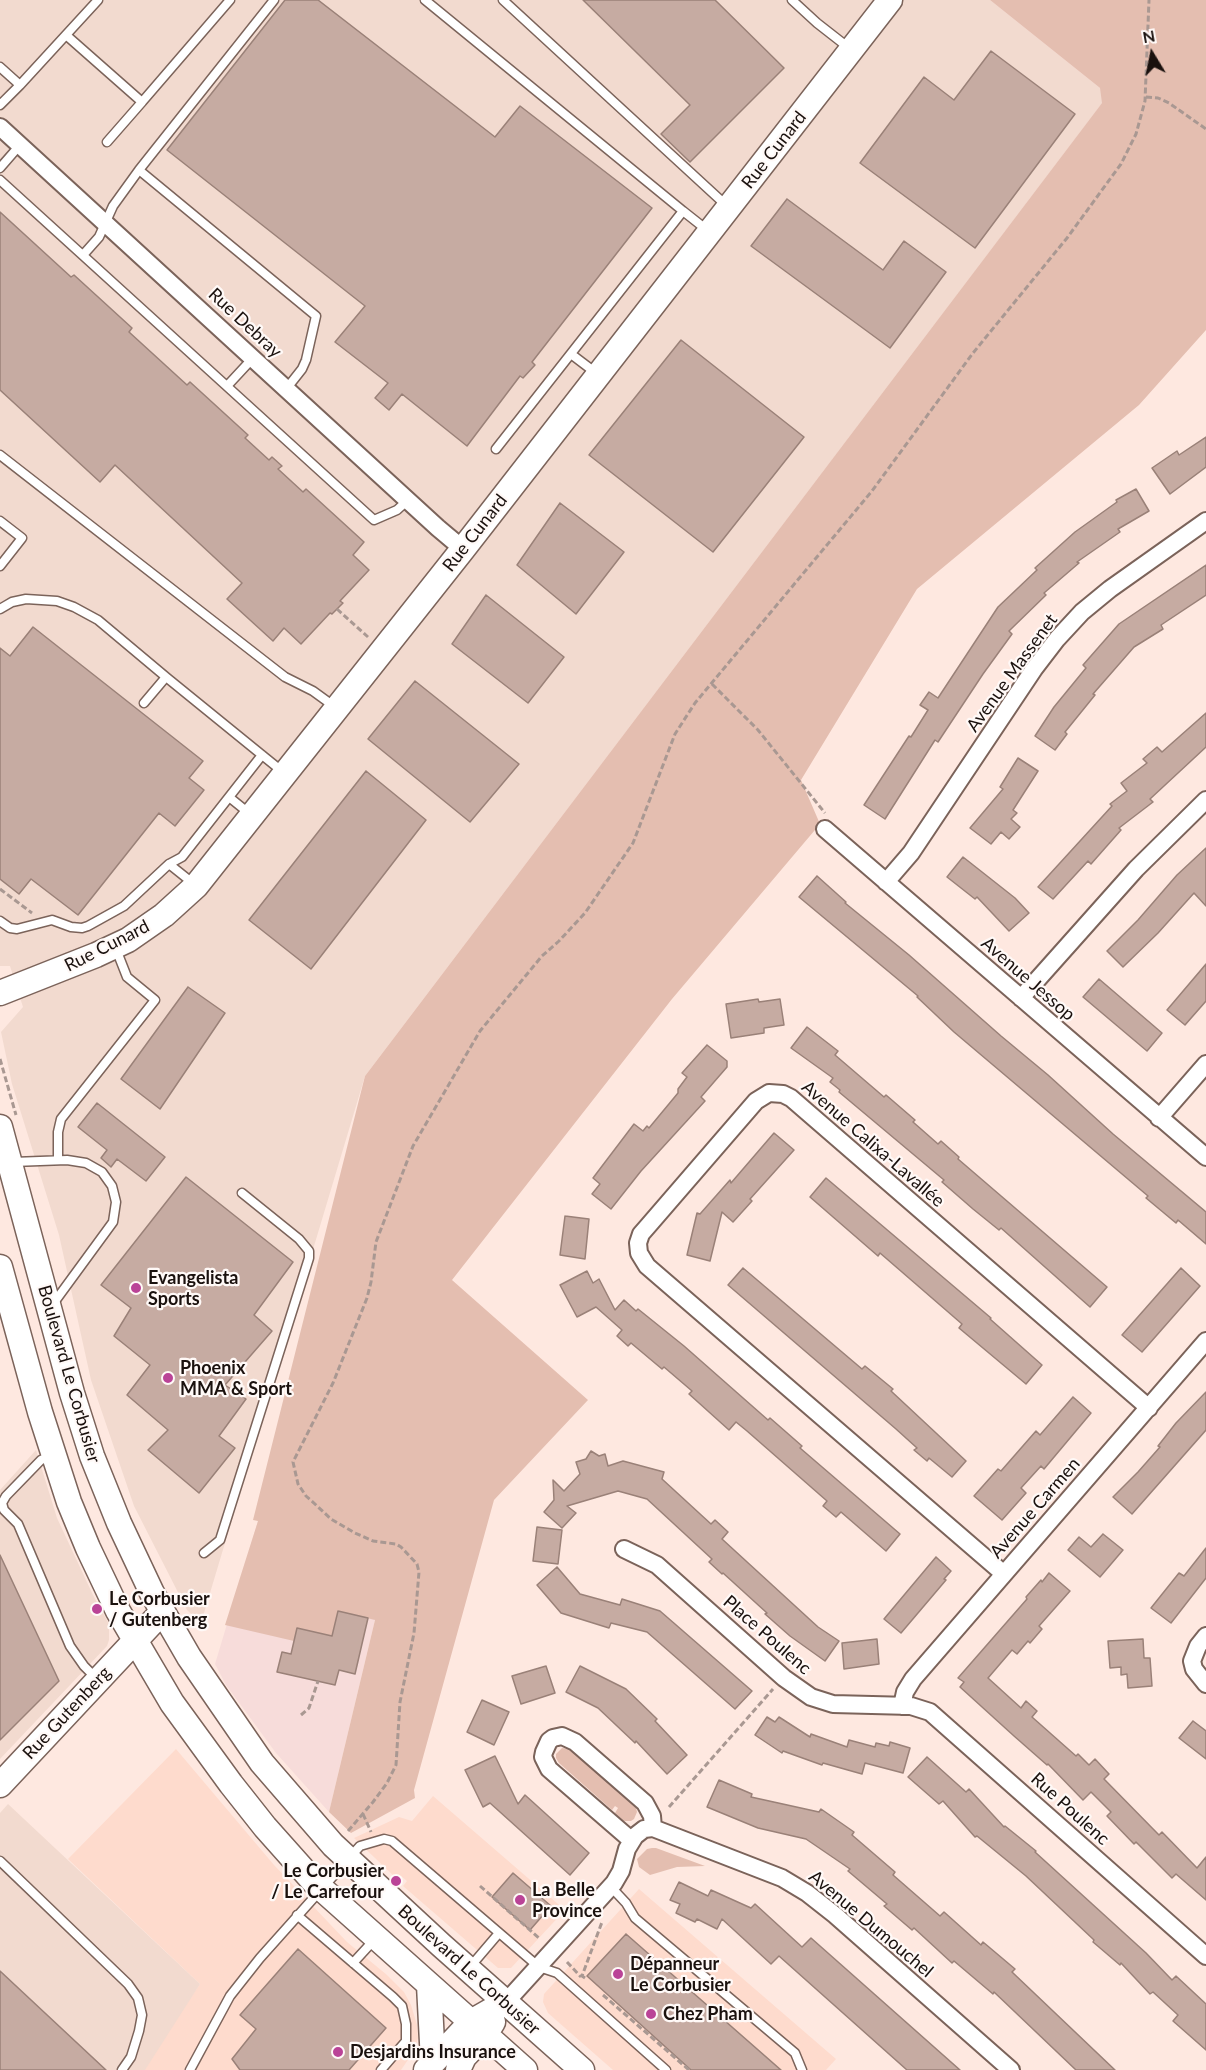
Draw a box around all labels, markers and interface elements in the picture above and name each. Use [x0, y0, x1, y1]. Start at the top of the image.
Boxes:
north arrow [1122, 24, 1182, 84]
text: N [1141, 25, 1156, 46]
street label: Rue Cunard [737, 107, 811, 193]
street label: Rue Debray [204, 284, 286, 362]
street label: Rue Cunard [438, 490, 512, 576]
street label: Avenue Massenet [962, 610, 1062, 736]
street label: Rue Cunard [61, 915, 153, 977]
street label: Avenue Jessop [977, 933, 1079, 1025]
street label: Avenue Calixa-Lavallée [797, 1076, 949, 1212]
place label: Evangelista Sports [148, 1267, 238, 1310]
marker: Evangelista Sports [129, 1281, 143, 1295]
street label: Boulevard Le Corbusier [33, 1283, 105, 1465]
place label: Phoenix MMA & Sport [180, 1357, 292, 1400]
marker: Phoenix MMA & Sport [161, 1371, 175, 1385]
street label: Avenue Carmen [985, 1453, 1085, 1563]
place label: Le Corbusier / Gutenberg [109, 1588, 210, 1630]
street label: Place Poulenc [719, 1591, 815, 1679]
marker: Le Corbusier / Gutenberg [90, 1602, 104, 1616]
street label: Rue Gutenberg [18, 1662, 116, 1764]
street label: Rue Poulenc [1026, 1768, 1114, 1850]
place label: Le Corbusier / Le Carrefour [271, 1860, 384, 1902]
street label: Avenue Dumouchel [805, 1866, 937, 1982]
marker: Le Corbusier / Le Carrefour [389, 1874, 403, 1888]
place label: La Belle Province [532, 1879, 602, 1922]
marker: La Belle Province [513, 1893, 527, 1907]
street label: Boulevard Le Corbusier [393, 1900, 545, 2040]
place label: Dépanneur Le Corbusier [630, 1953, 731, 1996]
marker: Dépanneur Le Corbusier [611, 1967, 625, 1981]
place label: Chez Pham [663, 2003, 753, 2025]
marker: Chez Pham [644, 2007, 658, 2021]
place label: Desjardins Insurance [350, 2041, 516, 2063]
marker: Desjardins Insurance [331, 2045, 345, 2059]

